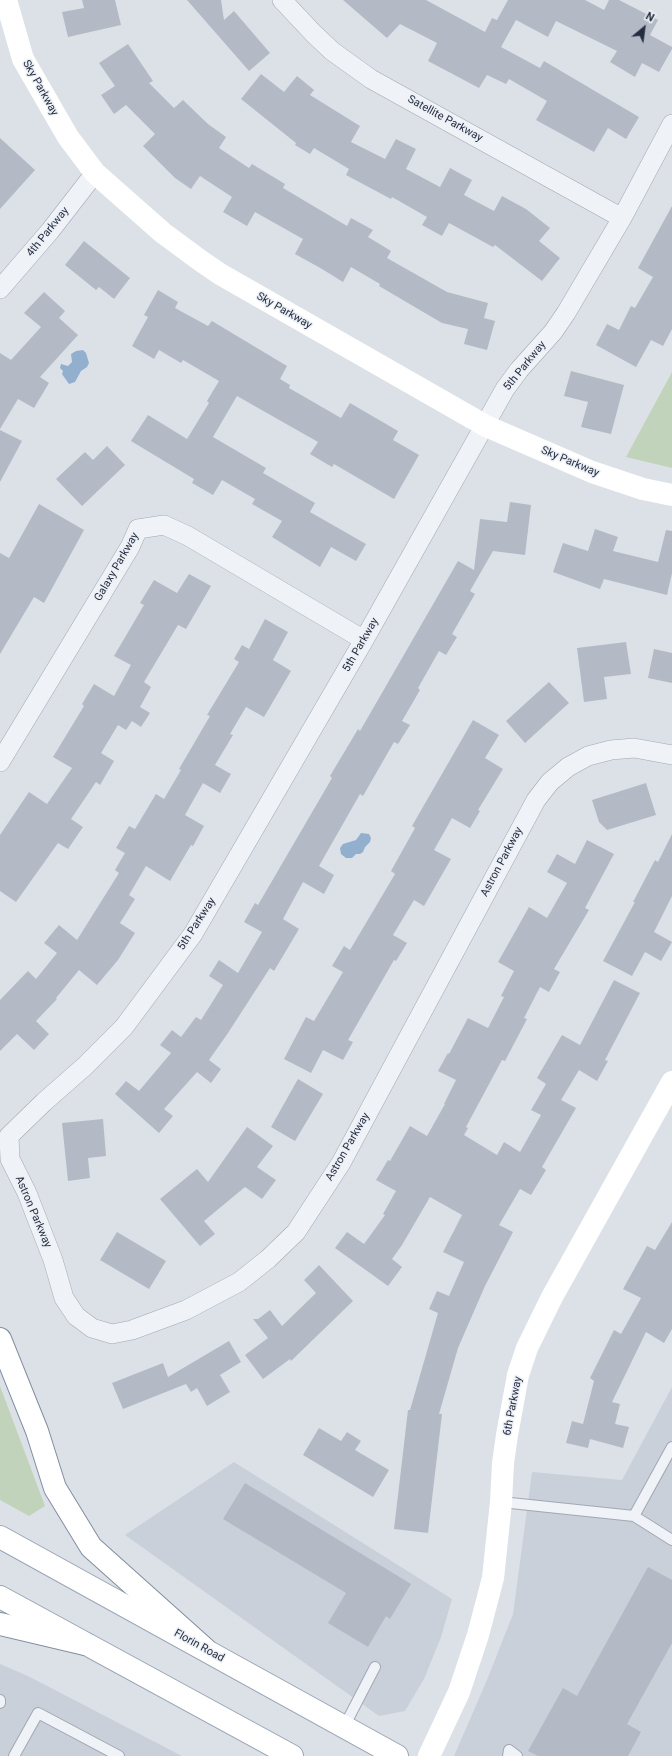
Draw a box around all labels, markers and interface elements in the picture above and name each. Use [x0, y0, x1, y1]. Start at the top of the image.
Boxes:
north arrow [624, 8, 664, 48]
text: N [644, 9, 657, 25]
street label: Sky Parkway [19, 58, 61, 118]
street label: Satellite Parkway [405, 93, 485, 145]
street label: 4th Parkway [24, 204, 72, 260]
street label: Sky Parkway [254, 290, 314, 332]
street label: 5th Parkway [501, 338, 549, 394]
street label: Sky Parkway [539, 444, 601, 480]
street label: Galaxy Parkway [92, 530, 142, 604]
street label: 5th Parkway [340, 616, 382, 674]
street label: Astron Parkway [478, 825, 526, 899]
street label: 5th Parkway [175, 895, 219, 953]
street label: Astron Parkway [323, 1110, 373, 1184]
street label: Astron Parkway [12, 1174, 54, 1250]
street label: 6th Parkway [501, 1375, 525, 1437]
street label: Florin Road [172, 1627, 226, 1665]

